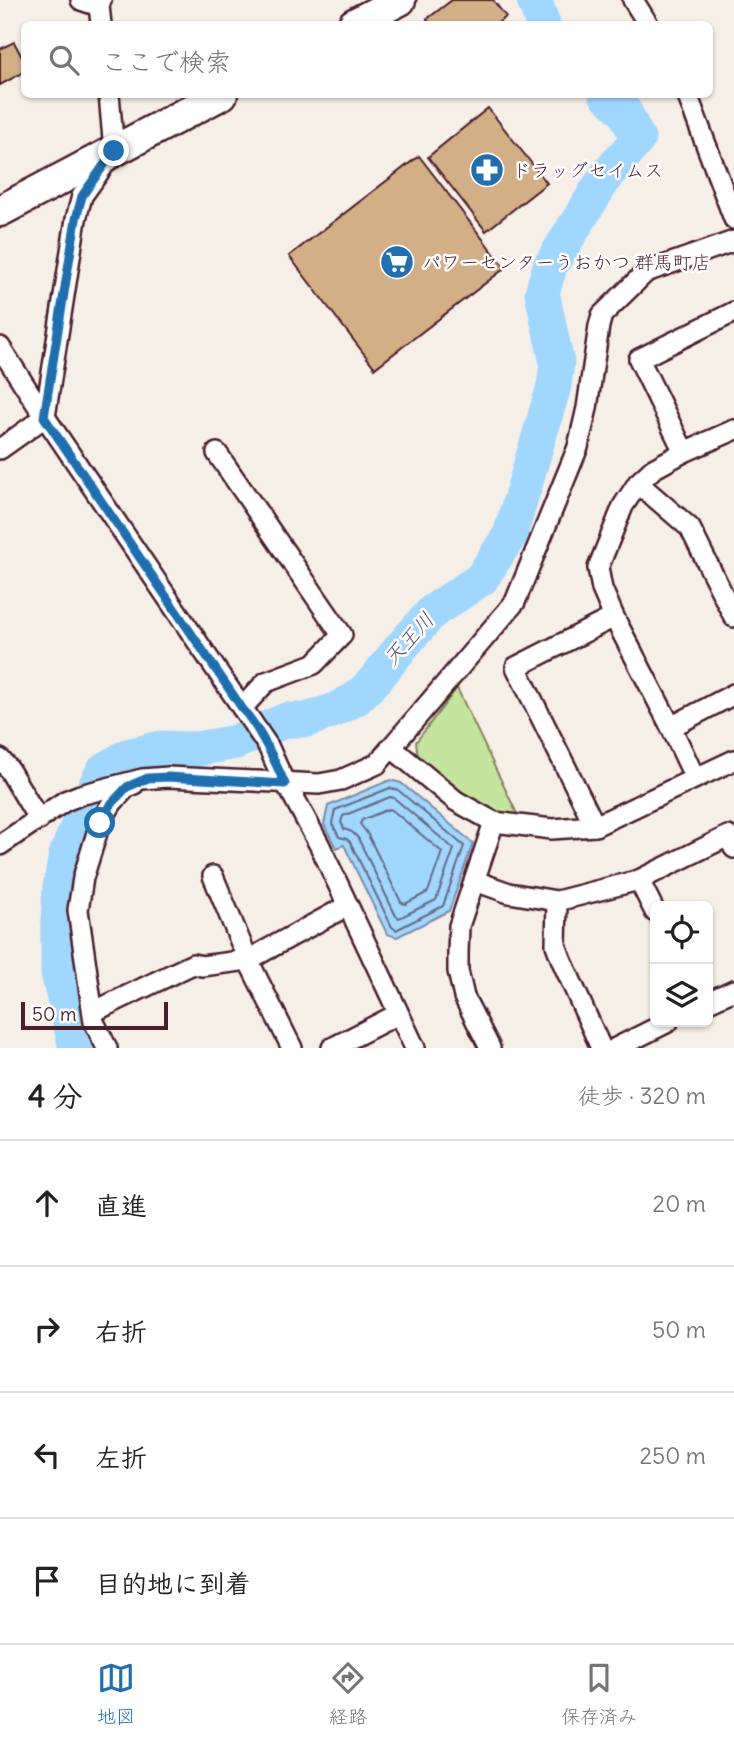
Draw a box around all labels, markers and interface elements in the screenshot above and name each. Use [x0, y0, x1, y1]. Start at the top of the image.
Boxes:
search box [21, 21, 713, 98]
icon: search [45, 41, 83, 79]
text: ここで検索 [101, 45, 231, 78]
route end [98, 135, 129, 166]
pharmacy icon: ドラッグセイムス [468, 151, 506, 189]
place label: ドラッグセイムス [512, 158, 663, 182]
supermarket icon: パワーセンターうおかつ 群馬町店 [378, 243, 416, 281]
place label: パワーセンターうおかつ 群馬町店 [422, 250, 711, 274]
water label: 天王川 [378, 606, 440, 671]
route start [84, 807, 115, 838]
map controls [650, 901, 713, 1027]
button: locate [650, 901, 713, 964]
button: layers [650, 964, 713, 1027]
scale bar [21, 999, 168, 1031]
text: 50 m [32, 1002, 77, 1026]
text: 4 分 [28, 1077, 82, 1115]
text: 徒歩 · 320 m [577, 1081, 706, 1110]
icon: ahead [28, 1184, 66, 1222]
text: 直進 [95, 1189, 147, 1222]
text: 20 m [653, 1189, 706, 1218]
icon: right [28, 1310, 66, 1348]
text: 右折 [95, 1315, 147, 1348]
text: 50 m [652, 1315, 706, 1344]
icon: left [28, 1436, 66, 1474]
text: 左折 [95, 1441, 147, 1474]
text: 250 m [639, 1441, 706, 1470]
icon: arrive [28, 1562, 66, 1600]
text: 目的地に到着 [95, 1567, 251, 1600]
tab: 地図 [97, 1659, 135, 1728]
tab: 経路 [329, 1659, 367, 1728]
tab: 保存済み [561, 1659, 637, 1728]

